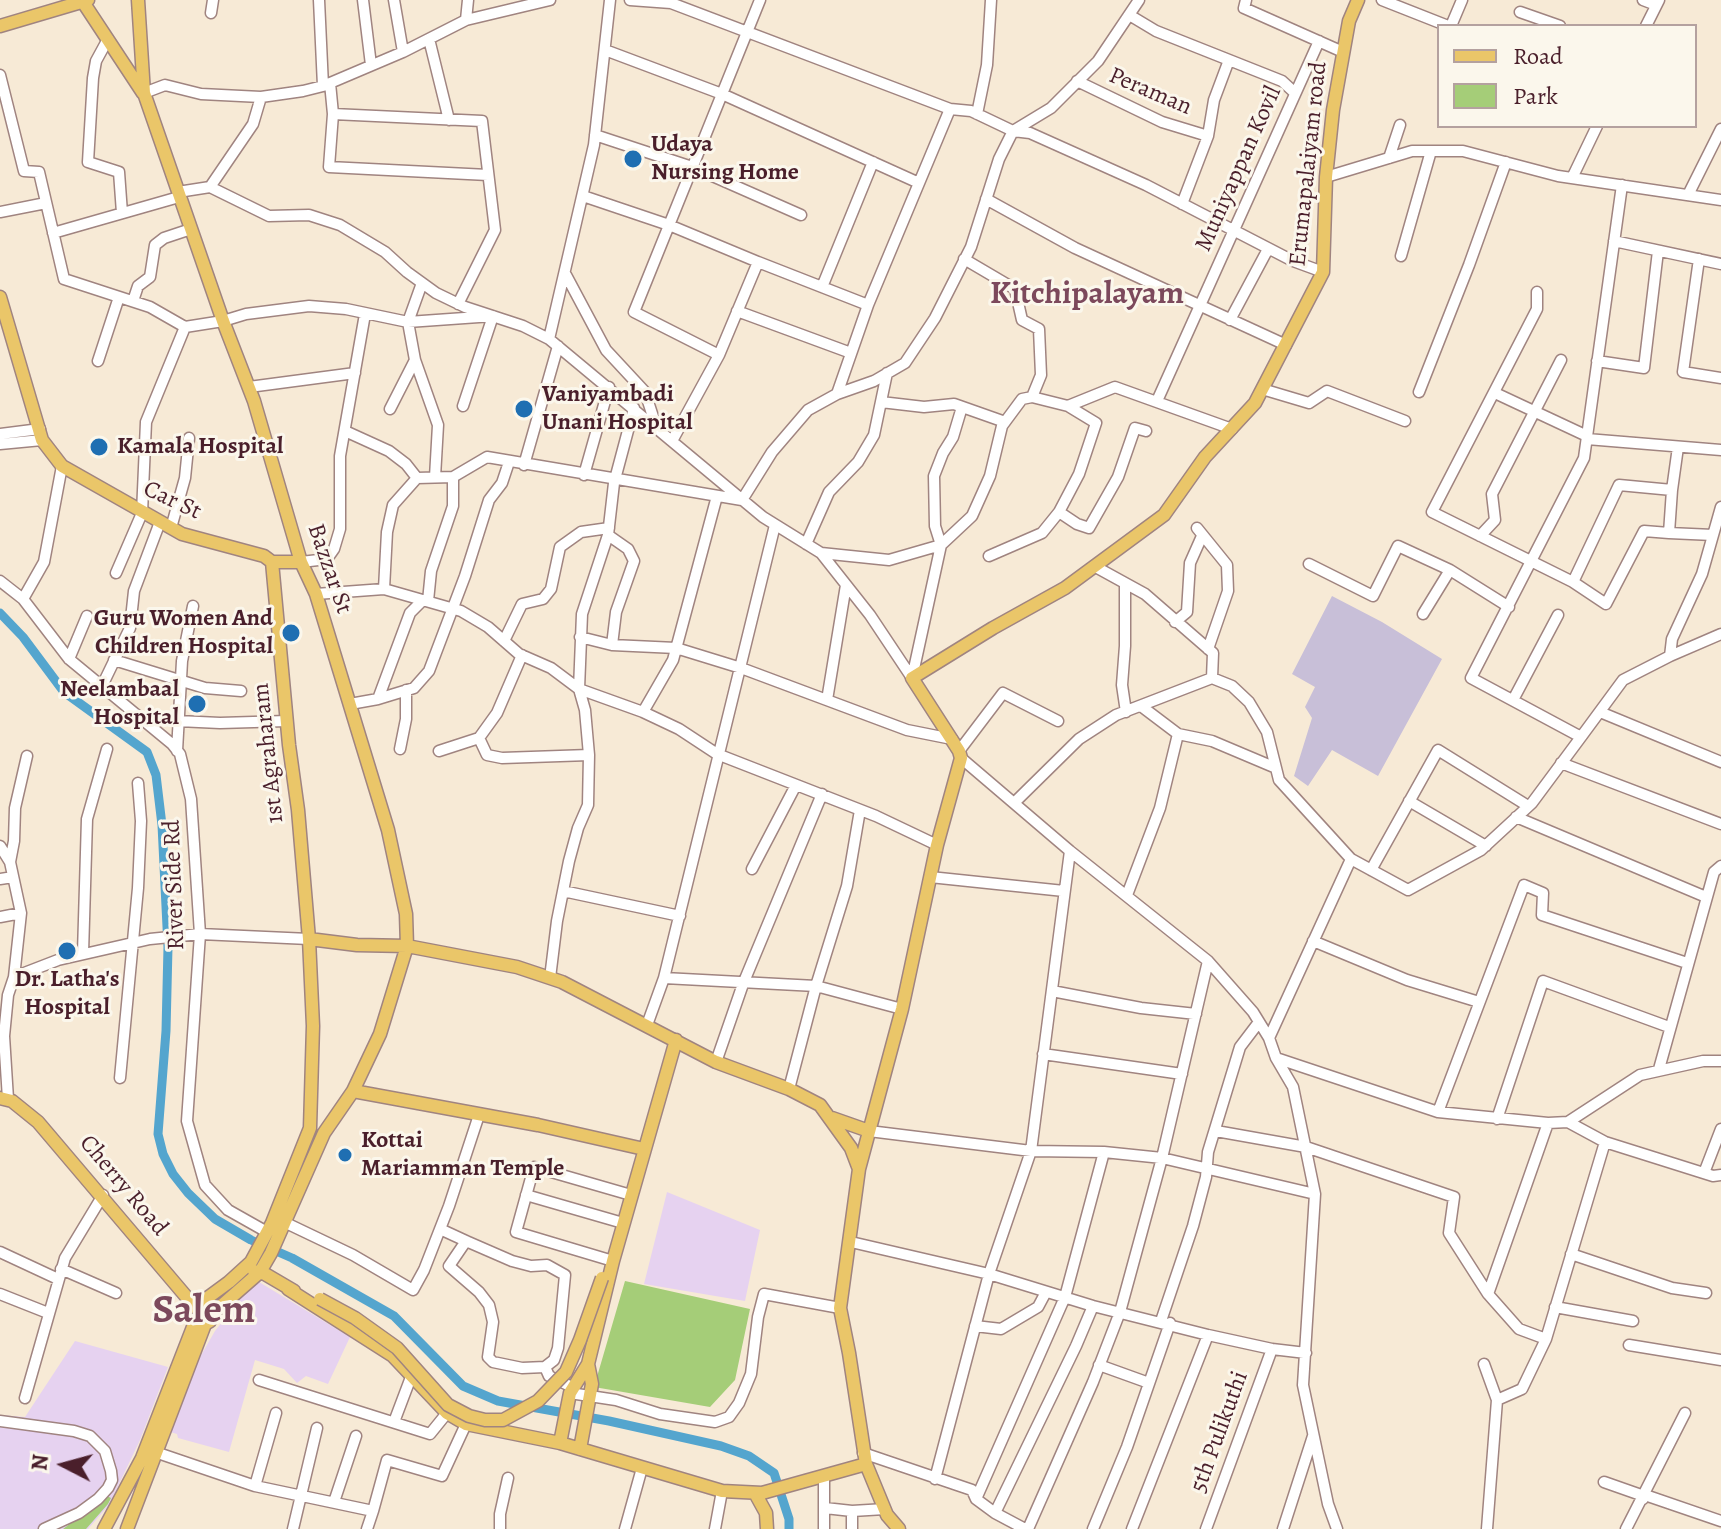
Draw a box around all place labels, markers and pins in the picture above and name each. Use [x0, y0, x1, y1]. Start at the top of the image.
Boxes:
place label: Udaya Nursing Home [651, 131, 799, 187]
marker: Udaya Nursing Home [622, 148, 644, 170]
place label: Vaniyambadi Unani Hospital [542, 381, 693, 437]
marker: Vaniyambadi Unani Hospital [513, 398, 535, 420]
place label: Kamala Hospital [117, 433, 283, 461]
marker: Kamala Hospital [88, 436, 110, 458]
place label: Guru Women And Children Hospital [94, 605, 273, 661]
marker: Guru Women And Children Hospital [280, 622, 302, 644]
place label: Neelambaal Hospital [60, 676, 179, 732]
marker: Neelambaal Hospital [186, 693, 208, 715]
marker: Dr. Latha's Hospital [56, 940, 78, 962]
place label: Dr. Latha's Hospital [14, 966, 120, 1022]
place label: Kottai Mariamman Temple [361, 1127, 564, 1183]
marker: Kottai Mariamman Temple [336, 1146, 354, 1164]

